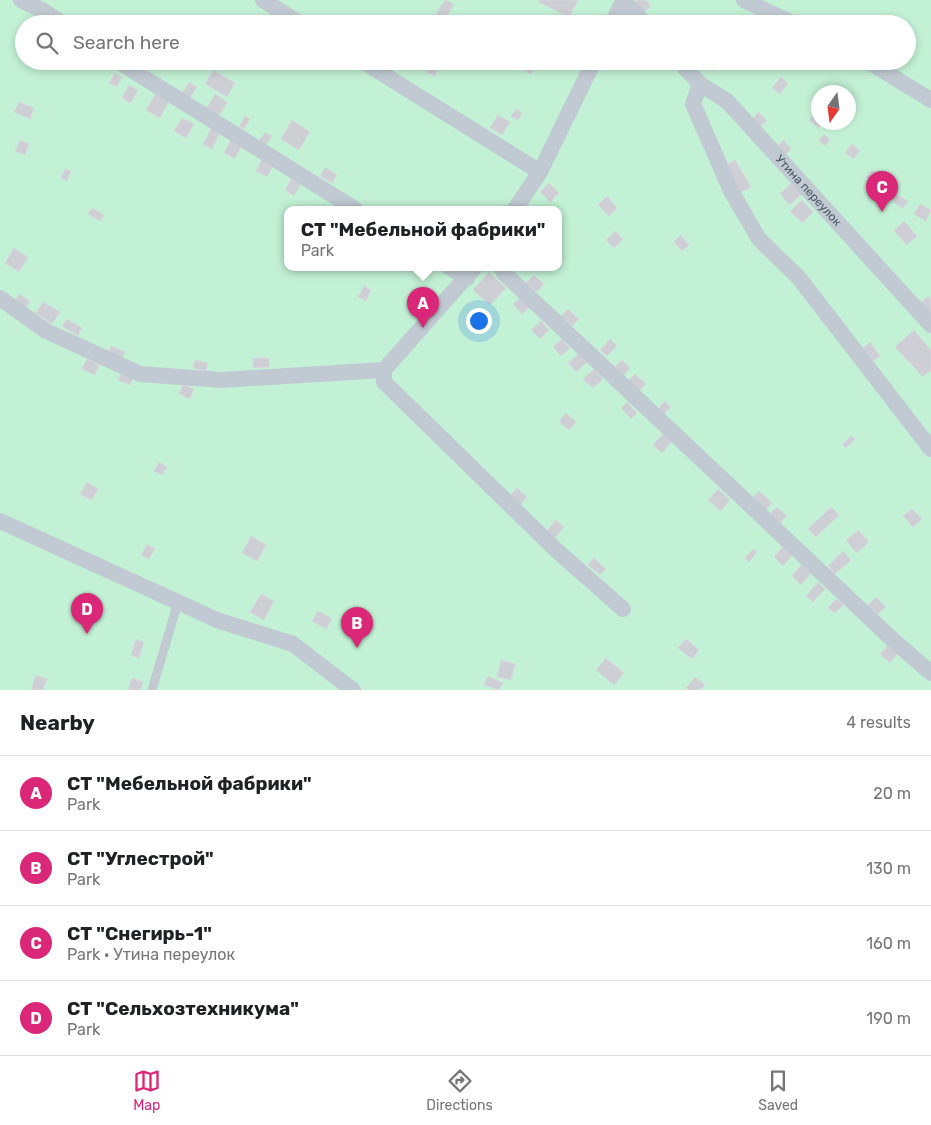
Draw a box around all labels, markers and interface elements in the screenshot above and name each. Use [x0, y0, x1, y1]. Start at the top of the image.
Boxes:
search box [15, 15, 916, 70]
icon: search [33, 29, 61, 57]
text: Search here [73, 31, 180, 54]
north arrow [811, 85, 856, 130]
street label: Утина переулок [772, 152, 845, 229]
pin: C [866, 171, 898, 212]
popup [284, 206, 562, 271]
text: СТ "Мебельной фабрики" [301, 218, 545, 241]
text: Park [301, 241, 334, 260]
pin: A [407, 287, 439, 328]
your location [466, 308, 492, 334]
pin: D [71, 593, 103, 634]
pin: B [341, 607, 373, 648]
text: Nearby [20, 710, 95, 735]
text: 4 results [846, 713, 911, 732]
text: СТ "Мебельной фабрики" [67, 772, 312, 795]
text: A [30, 784, 42, 803]
text: 20 m [873, 784, 911, 803]
text: Park [67, 795, 100, 814]
text: СТ "Углестрой" [67, 847, 214, 870]
text: B [30, 859, 42, 878]
text: 130 m [866, 859, 911, 878]
text: Park [67, 870, 100, 889]
text: СТ "Снегирь-1" [67, 922, 212, 945]
text: C [30, 934, 42, 953]
text: 160 m [866, 934, 911, 953]
text: Park · Утина переулок [67, 945, 235, 964]
text: СТ "Сельхозтехникума" [67, 997, 299, 1020]
text: D [30, 1009, 42, 1028]
text: 190 m [866, 1009, 911, 1028]
text: Park [67, 1020, 100, 1039]
tab: Map [133, 1067, 161, 1114]
tab: Directions [426, 1067, 493, 1114]
tab: Saved [758, 1067, 798, 1114]

